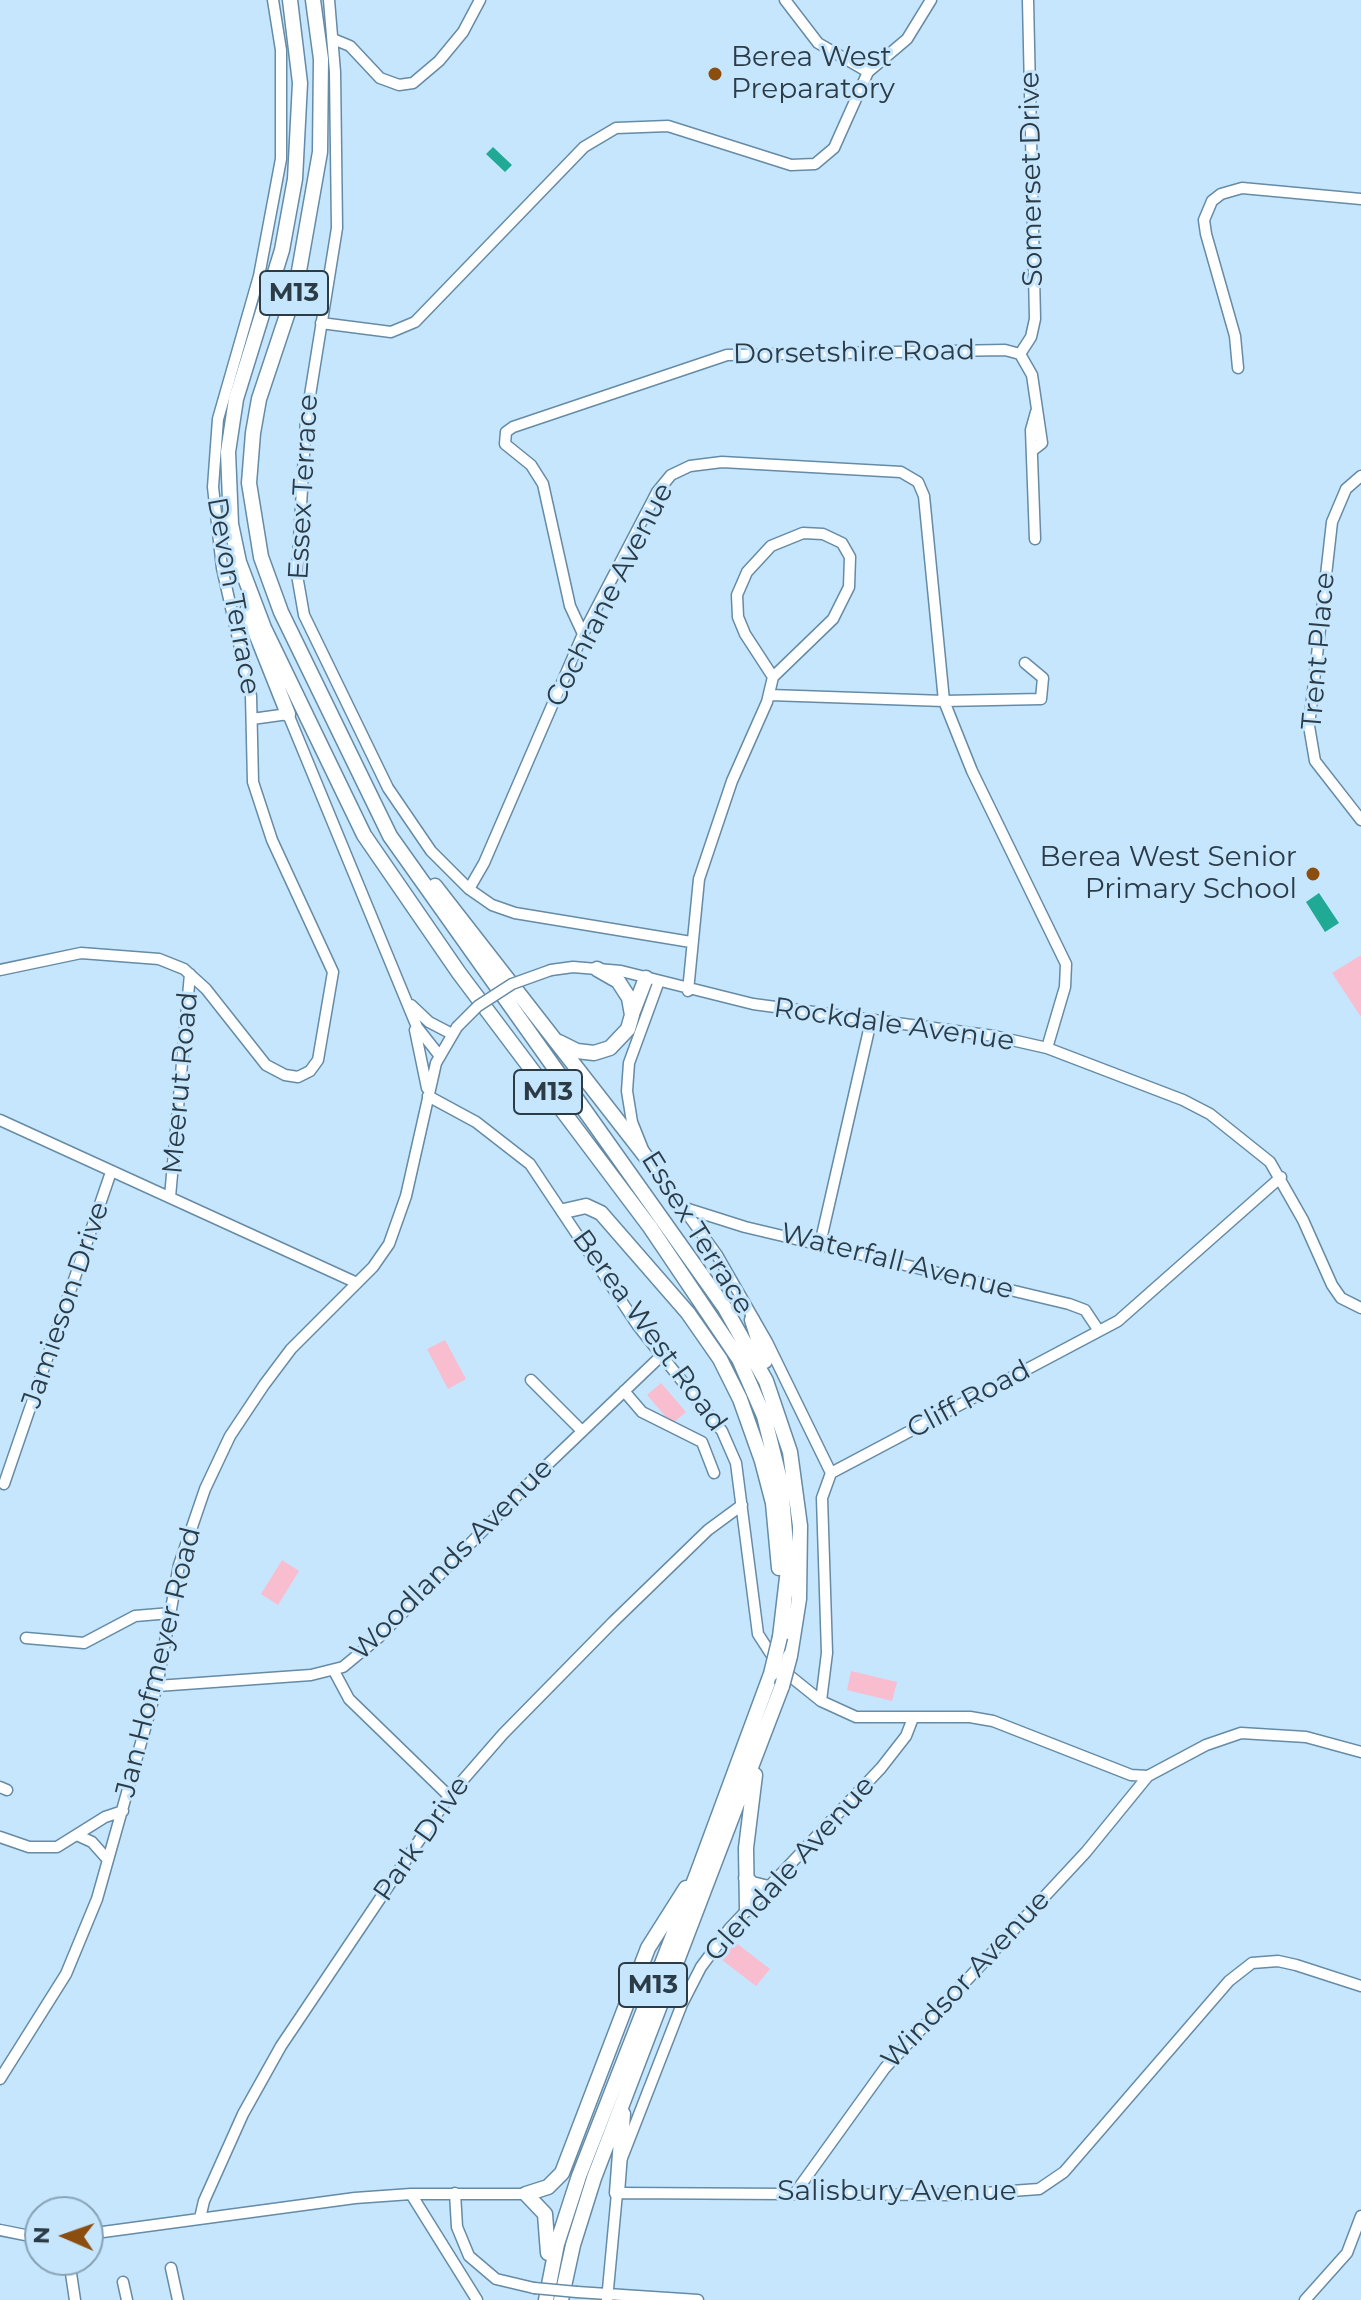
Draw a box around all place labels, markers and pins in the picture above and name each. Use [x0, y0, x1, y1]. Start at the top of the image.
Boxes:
place label: Berea West Preparatory [731, 41, 895, 107]
marker: Berea West Preparatory [706, 65, 724, 83]
place label: Berea West Senior Primary School [1040, 841, 1297, 907]
marker: Berea West Senior Primary School [1304, 865, 1322, 883]

